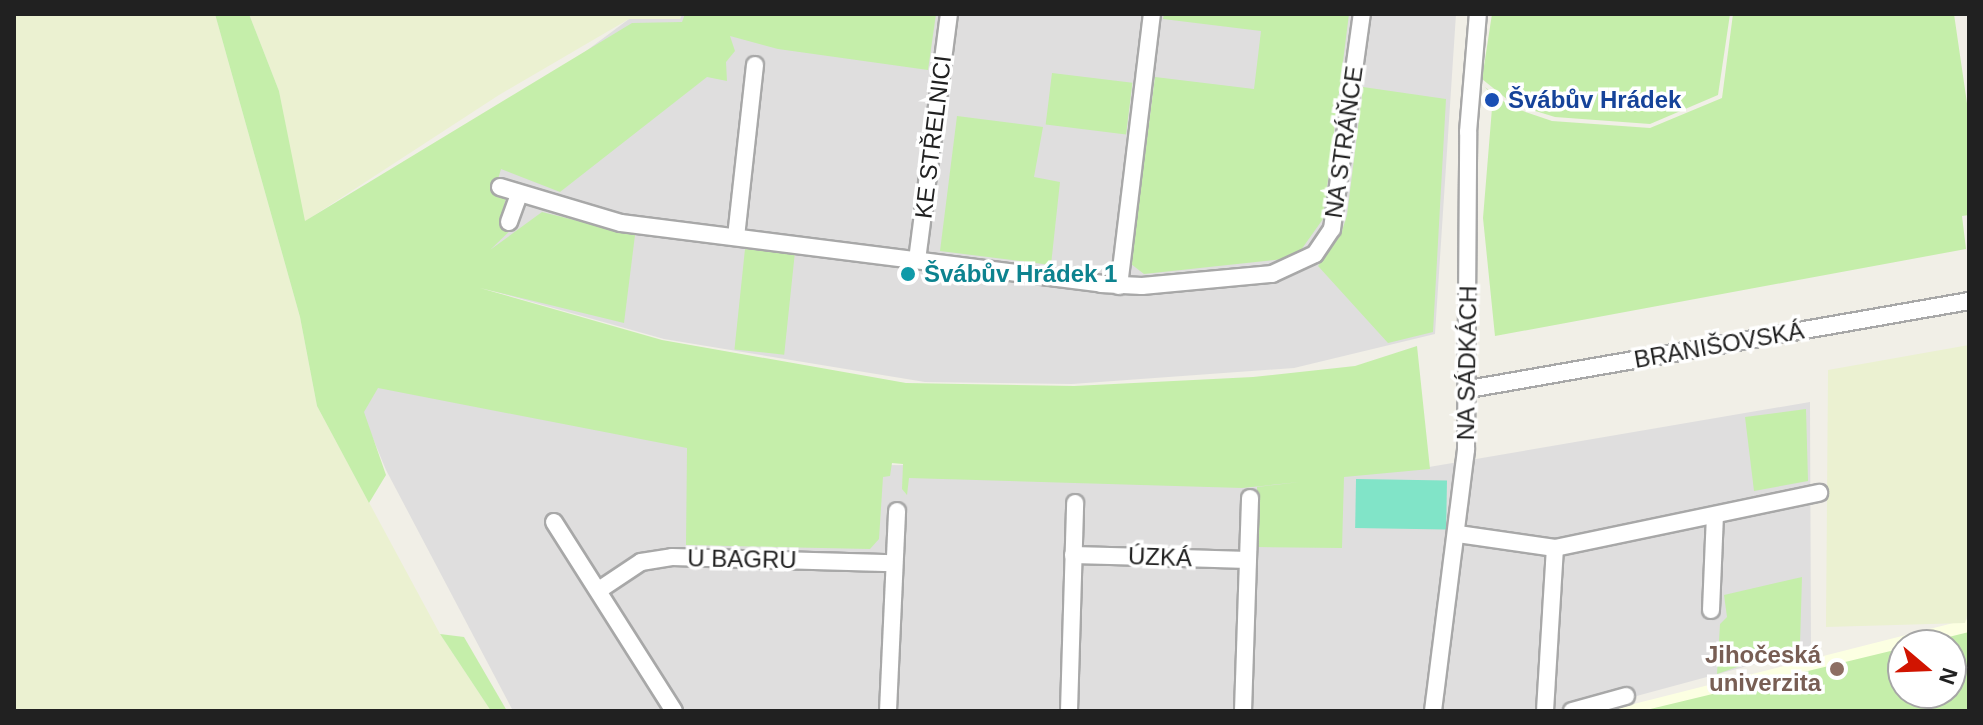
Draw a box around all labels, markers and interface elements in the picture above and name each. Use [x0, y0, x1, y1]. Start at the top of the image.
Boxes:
street label: KE STŘELNICI [909, 54, 957, 220]
street label: NA STRÁŇCE [1319, 63, 1369, 221]
place label: Švábův Hrádek [1508, 86, 1681, 114]
marker: Švábův Hrádek [1483, 91, 1501, 109]
place label: Švábův Hrádek 1 [924, 260, 1117, 288]
marker: Švábův Hrádek 1 [899, 265, 917, 283]
street label: NA SÁDKÁCH [1451, 285, 1483, 441]
street label: BRANIŠOVSKÁ [1632, 316, 1806, 374]
street label: ÚZKÁ [1128, 541, 1192, 573]
street label: U BAGRU [687, 544, 797, 574]
north arrow [1887, 629, 1967, 709]
place label: Jihočeská univerzita [1705, 641, 1821, 697]
marker: Jihočeská univerzita [1828, 660, 1846, 678]
text: N [1934, 665, 1963, 688]

